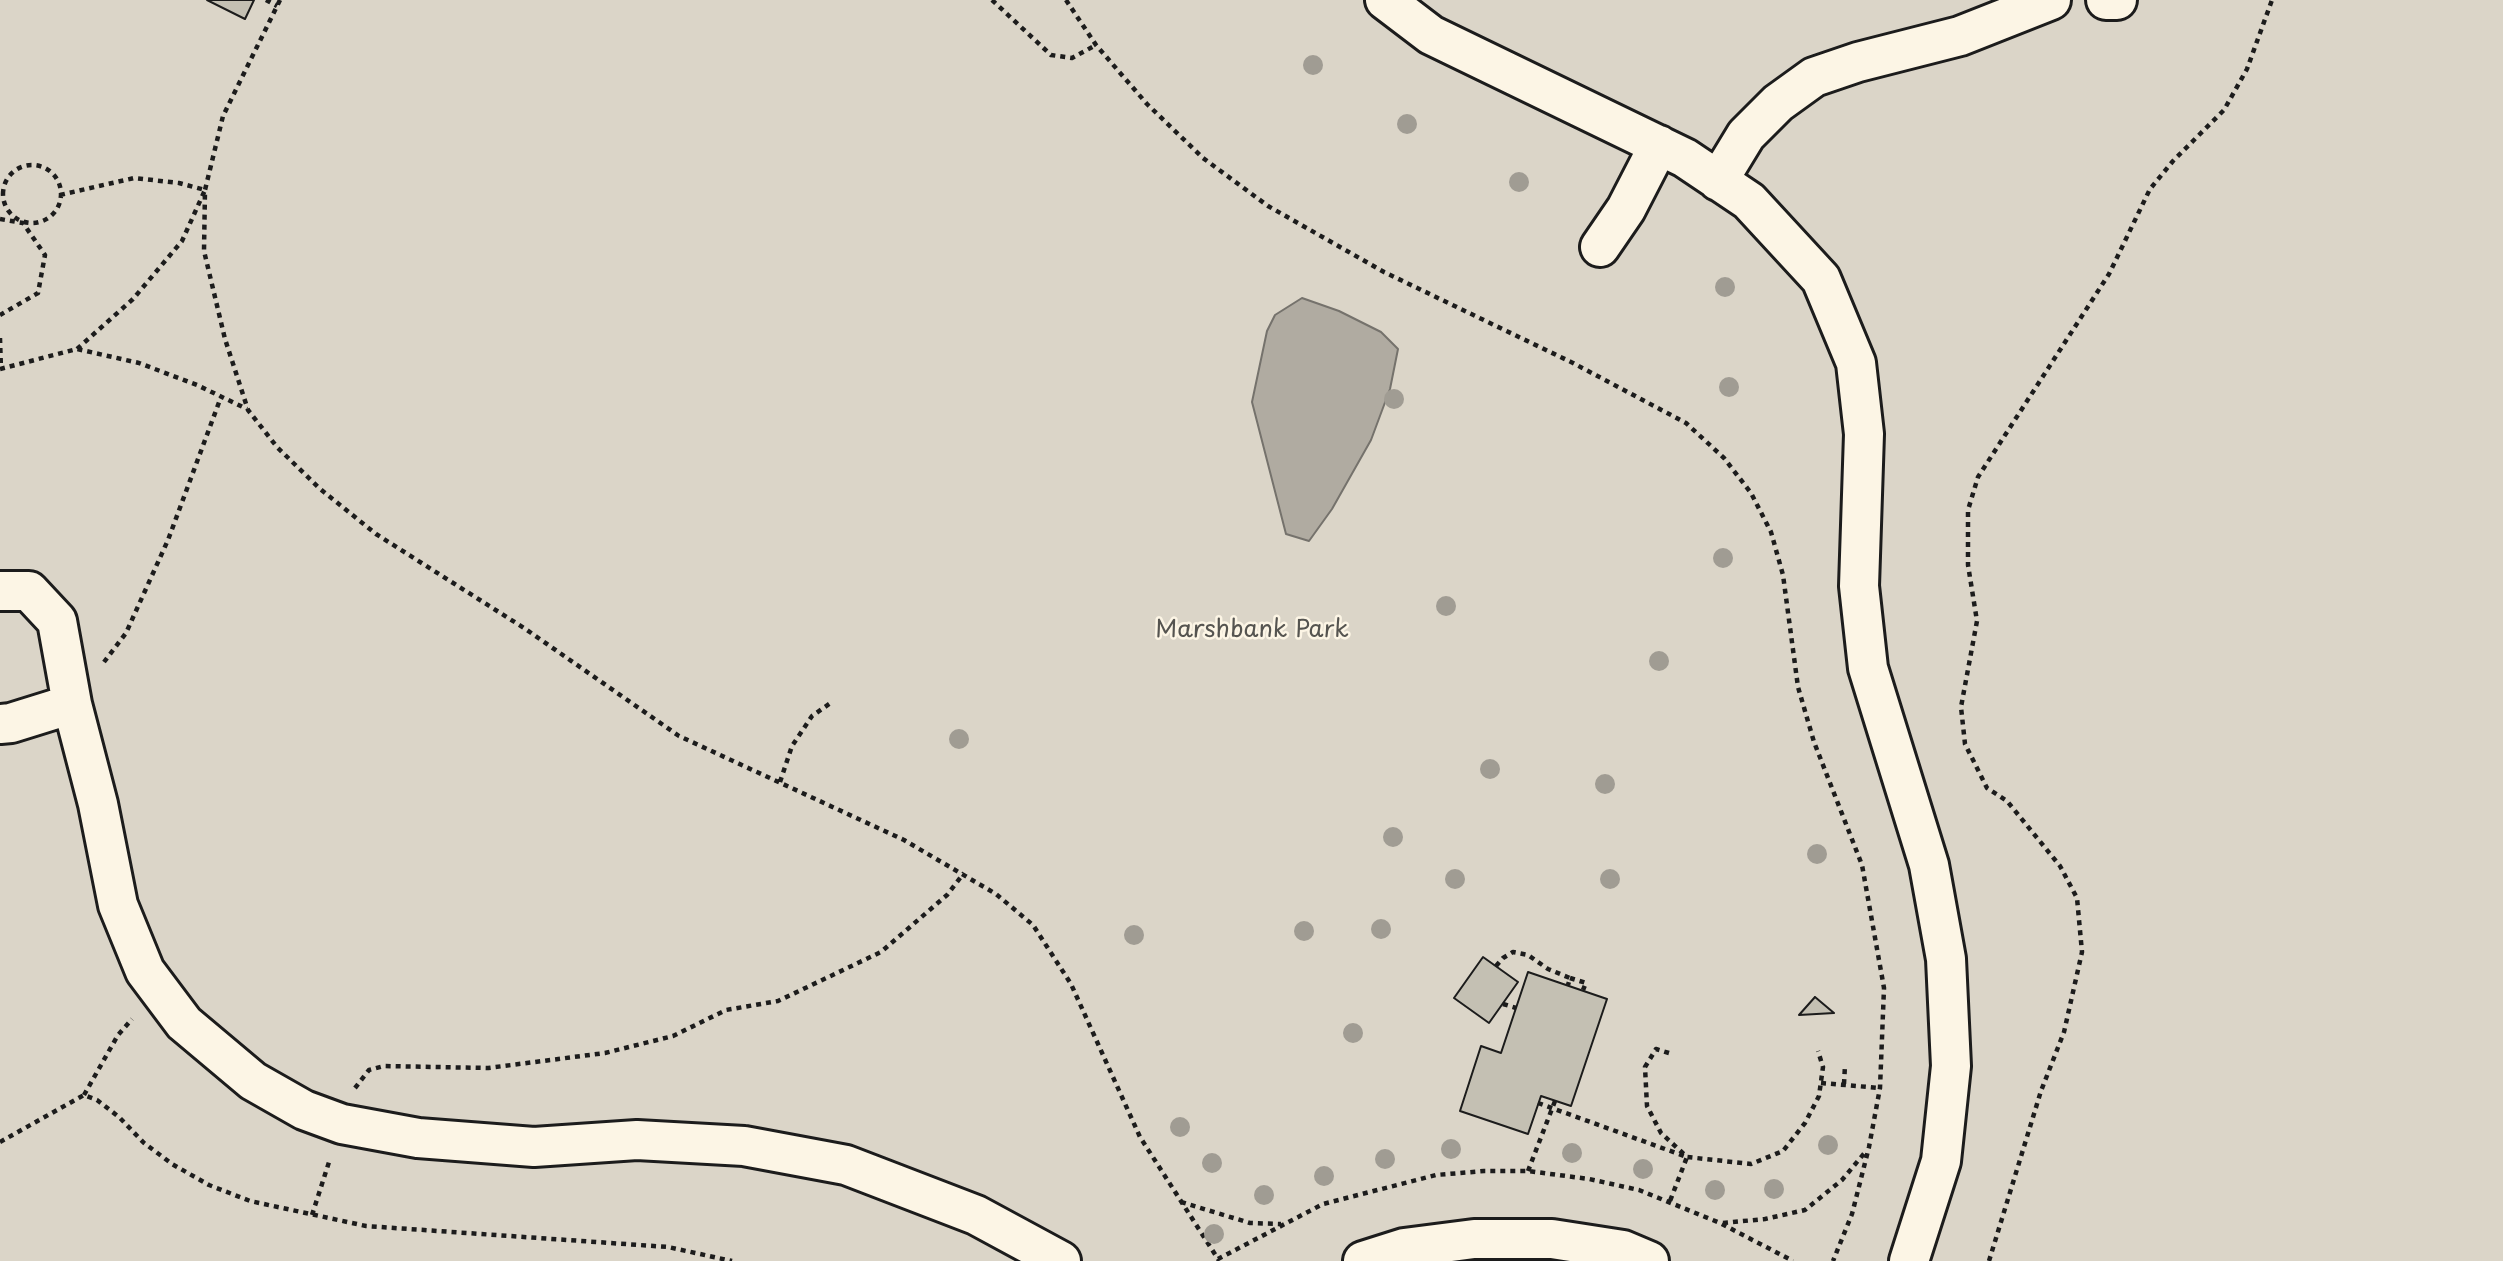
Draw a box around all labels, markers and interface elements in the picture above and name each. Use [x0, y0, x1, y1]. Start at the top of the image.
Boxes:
park label: Marshbank Park [1155, 616, 1349, 644]

